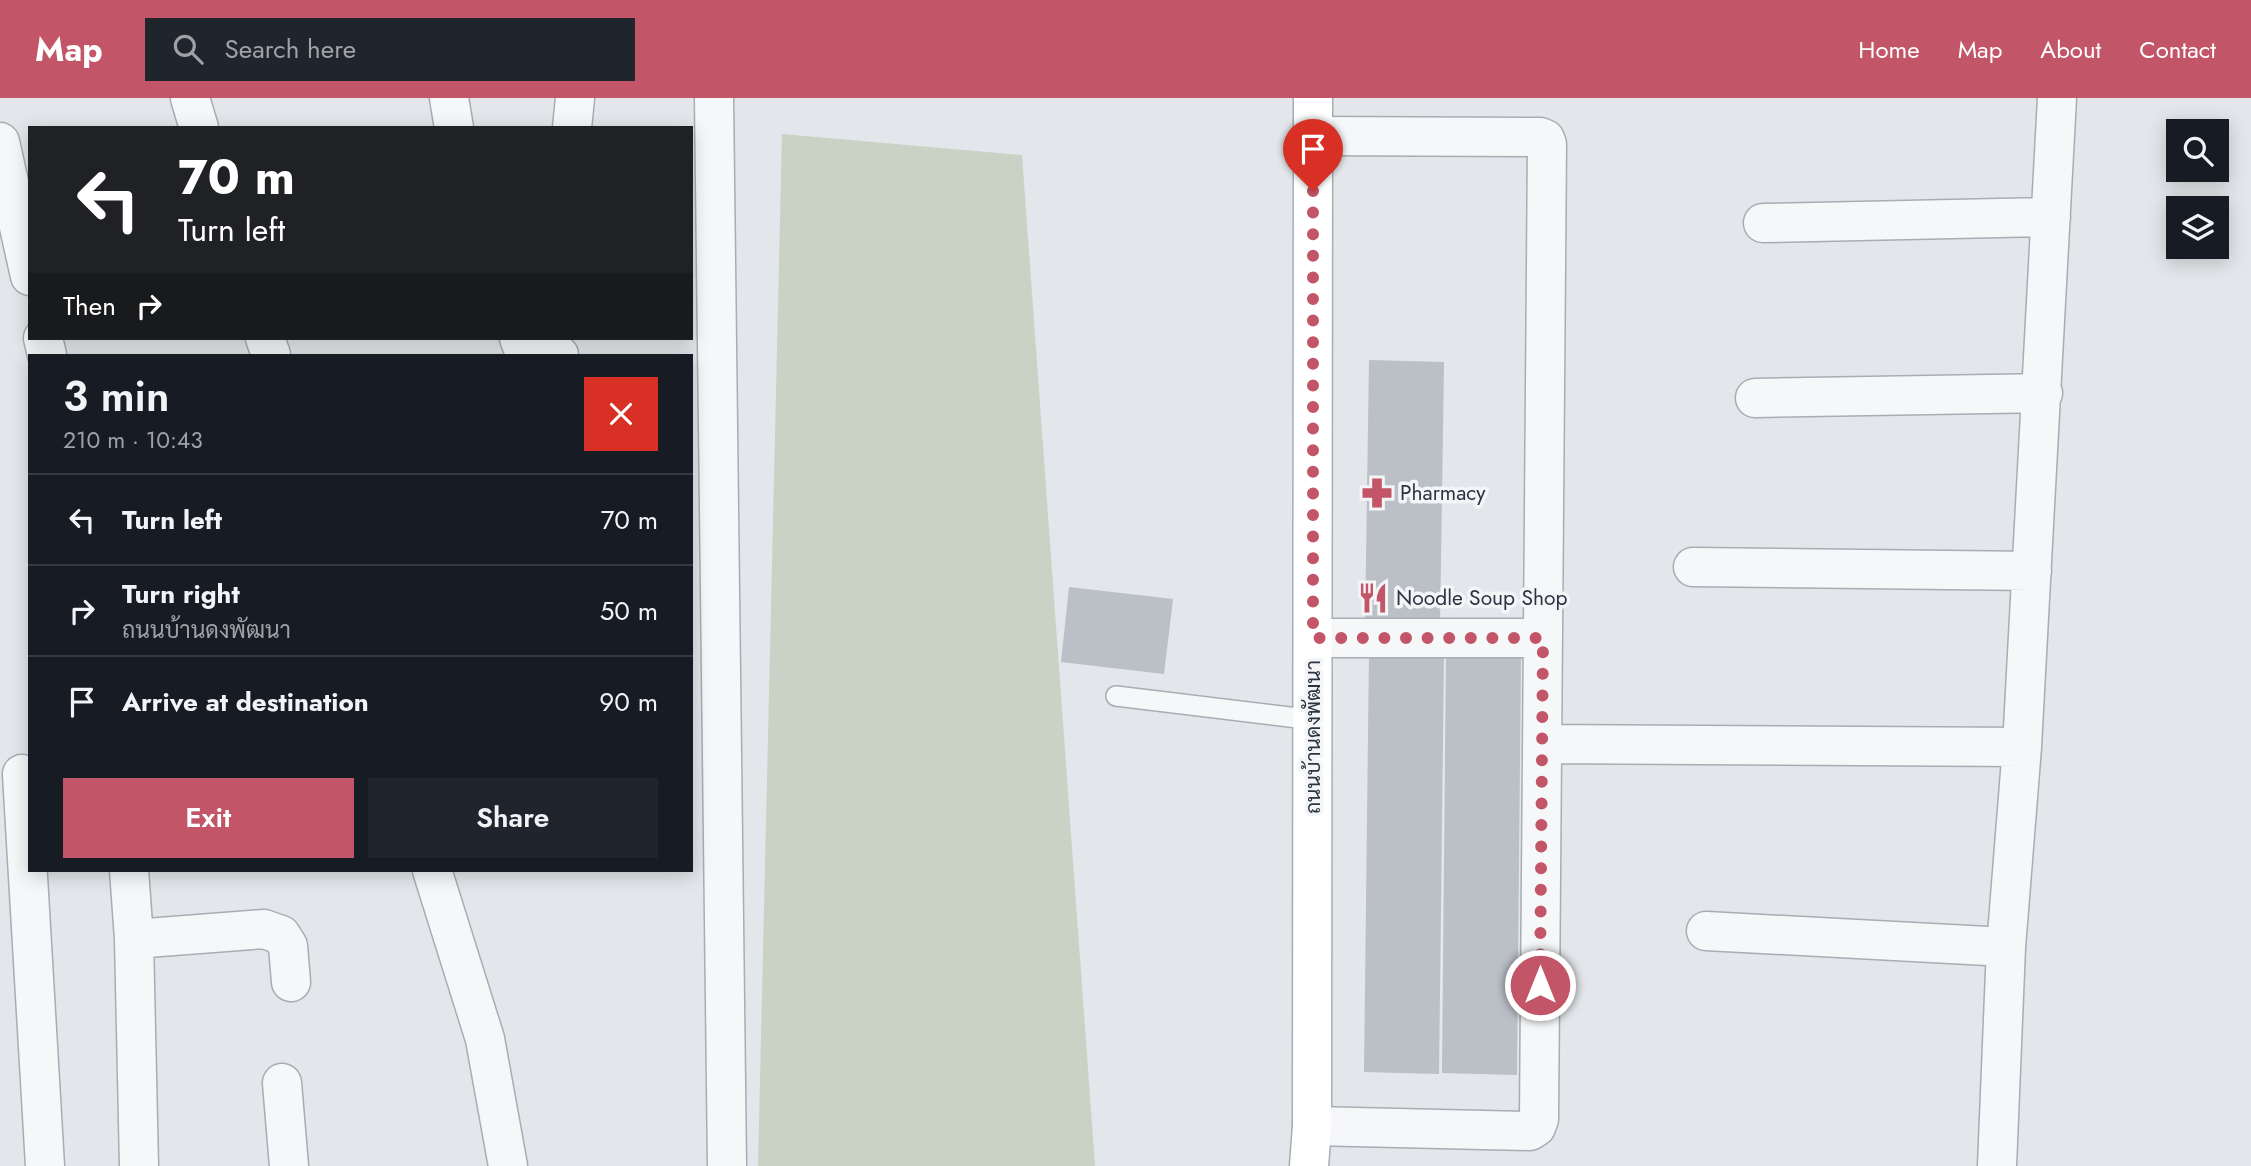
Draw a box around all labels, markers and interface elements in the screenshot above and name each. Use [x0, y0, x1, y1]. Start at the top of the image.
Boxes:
search box [145, 18, 635, 81]
text: Map [35, 26, 103, 73]
icon: search [169, 30, 207, 68]
text: Search here [225, 30, 356, 68]
text: Home [1858, 32, 1920, 67]
text: Map [1958, 32, 2002, 67]
text: About [2040, 32, 2101, 67]
text: Contact [2139, 32, 2216, 67]
pin [1283, 119, 1343, 191]
map controls [2166, 119, 2229, 259]
button: search [2166, 119, 2229, 182]
icon: arrive [1294, 130, 1332, 168]
text: 70 m [178, 142, 295, 212]
icon: left [63, 154, 154, 245]
button: layers [2166, 196, 2229, 259]
text: Turn left [178, 207, 285, 253]
text: Then [63, 287, 116, 325]
icon: right [130, 287, 168, 325]
text: 3 min [63, 366, 169, 427]
button: close [584, 377, 658, 451]
text: 210 m · 10:43 [63, 423, 203, 457]
pharmacy icon: Pharmacy [1360, 476, 1394, 510]
place label: Pharmacy [1400, 478, 1486, 508]
icon: left [63, 501, 101, 539]
text: Turn left [122, 501, 222, 539]
text: 70 m [601, 501, 658, 539]
text: Turn right [122, 575, 240, 613]
restaurant icon: Noodle Soup Shop [1356, 581, 1390, 615]
place label: Noodle Soup Shop [1396, 583, 1567, 613]
icon: right [63, 592, 101, 630]
text: 50 m [600, 592, 658, 630]
text: ถนนบ้านดงพัฒนา [122, 613, 291, 647]
street label: ถนนบ้านดงพัฒนา [1298, 660, 1328, 814]
icon: arrive [63, 683, 101, 721]
text: Arrive at destination [122, 683, 369, 721]
text: 90 m [599, 683, 658, 721]
button: Exit [63, 778, 354, 858]
button: Share [368, 778, 658, 858]
position arrow [1503, 948, 1577, 1022]

